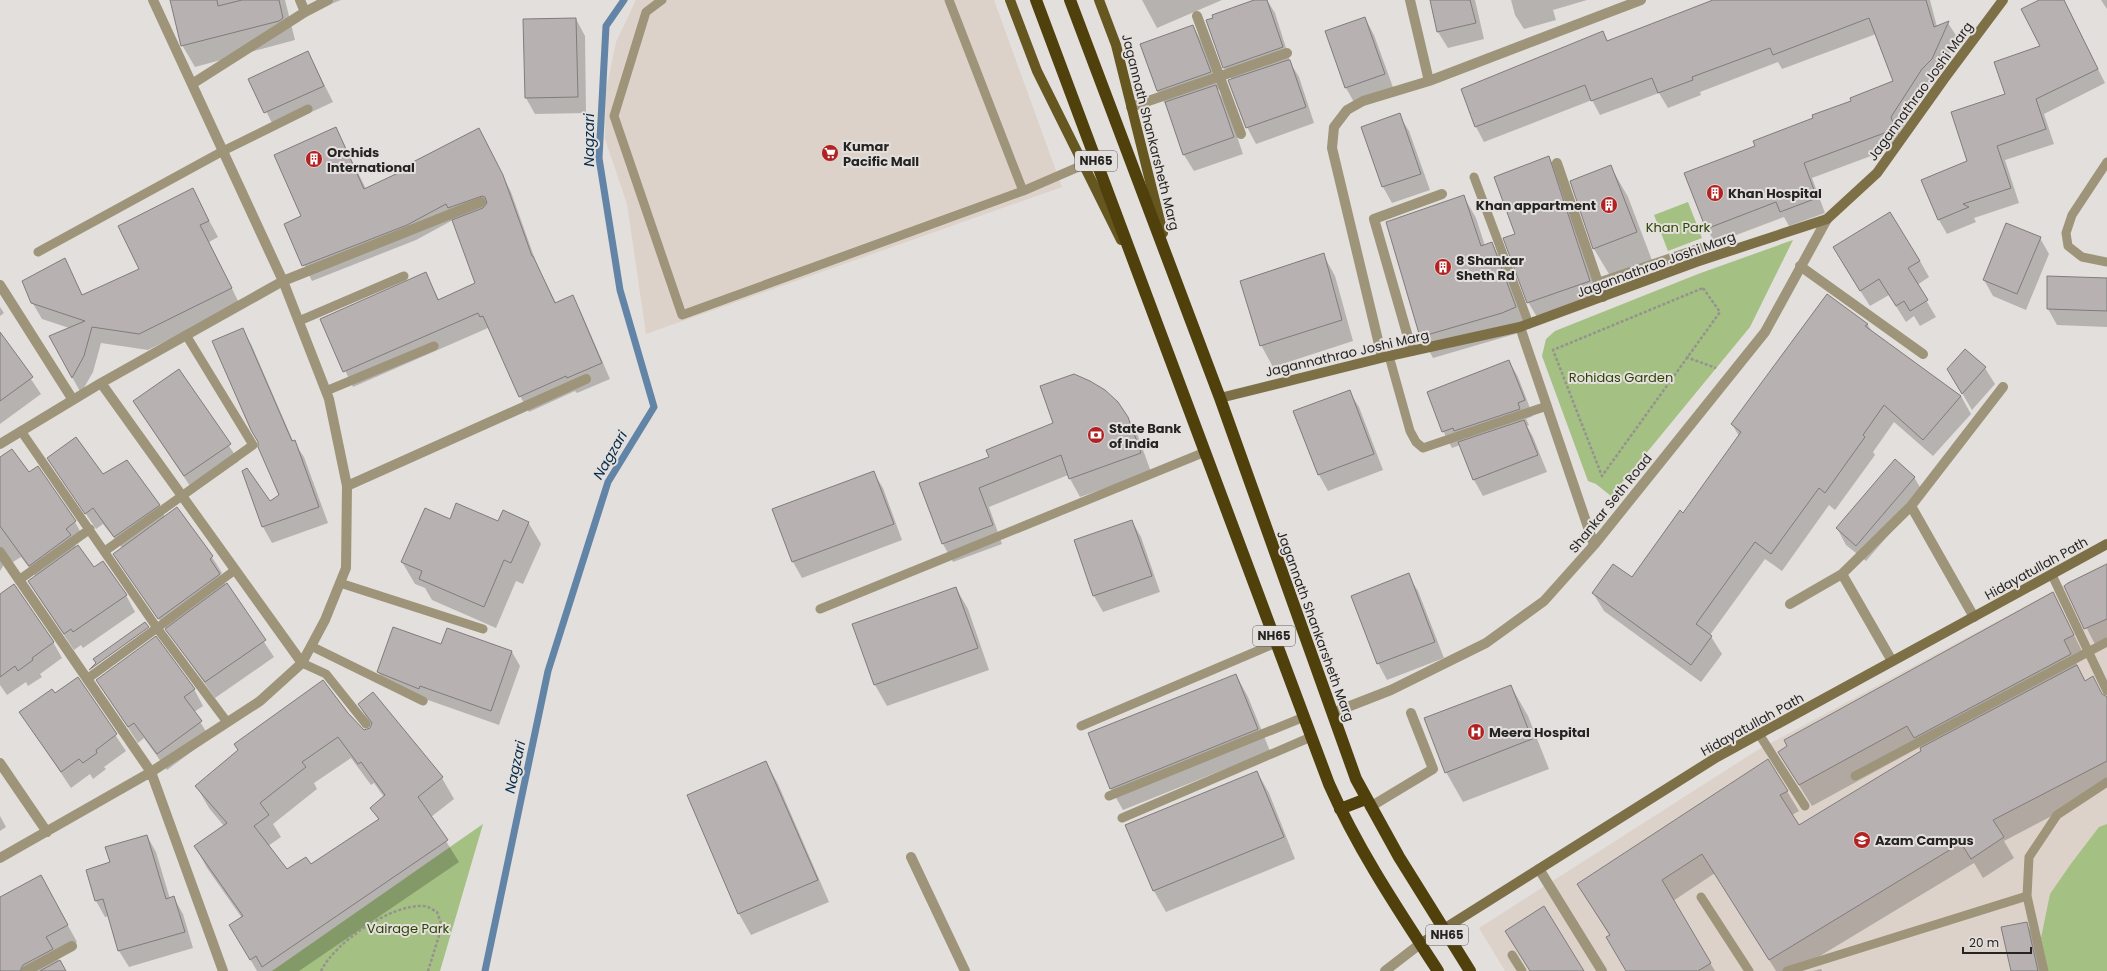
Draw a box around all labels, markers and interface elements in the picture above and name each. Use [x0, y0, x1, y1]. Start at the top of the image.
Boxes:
street label: Jagannathrao Joshi Marg [1863, 18, 1977, 165]
street label: Jagannath Shankarsheth Marg [1117, 32, 1184, 232]
water label: Nagzari [579, 113, 599, 167]
place label: Kumar Pacific Mall [843, 137, 919, 171]
place label: Orchids International [327, 143, 415, 177]
supermarket icon: Kumar Pacific Mall [820, 143, 840, 163]
building icon: Orchids International [304, 149, 324, 169]
road number: NH65 [1075, 151, 1117, 171]
building icon: Khan Hospital [1705, 183, 1725, 203]
place label: Khan Hospital [1728, 184, 1822, 203]
building icon: Khan appartment [1599, 195, 1619, 215]
place label: Khan appartment [1476, 196, 1596, 215]
park label: Khan Park [1646, 218, 1711, 237]
street label: Jagannathrao Joshi Marg [1574, 227, 1738, 302]
place label: 8 Shankar Sheth Rd [1456, 251, 1524, 285]
building icon: 8 Shankar Sheth Rd [1433, 257, 1453, 277]
street label: Jagannathrao Joshi Marg [1263, 325, 1431, 382]
park label: Rohidas Garden [1569, 368, 1673, 387]
place label: State Bank of India [1109, 419, 1181, 453]
bank icon: State Bank of India [1086, 425, 1106, 445]
water label: Nagzari [588, 426, 632, 483]
street label: Shankar Seth Road [1564, 450, 1656, 557]
street label: Jagannath Shankarsheth Marg [1272, 528, 1359, 724]
street label: Hidayatullah Path [1981, 532, 2091, 605]
road number: NH65 [1253, 626, 1295, 646]
street label: Hidayatullah Path [1697, 688, 1807, 761]
hospital icon: Meera Hospital [1466, 722, 1486, 742]
place label: Meera Hospital [1489, 723, 1590, 742]
water label: Nagzari [500, 738, 530, 795]
school or university icon: Azam Campus [1852, 830, 1872, 850]
place label: Azam Campus [1875, 831, 1974, 850]
park label: Vairage Park [367, 919, 450, 938]
road number: NH65 [1426, 925, 1468, 945]
scale bar [1963, 929, 2031, 955]
text: 20 m [1969, 934, 1999, 951]

